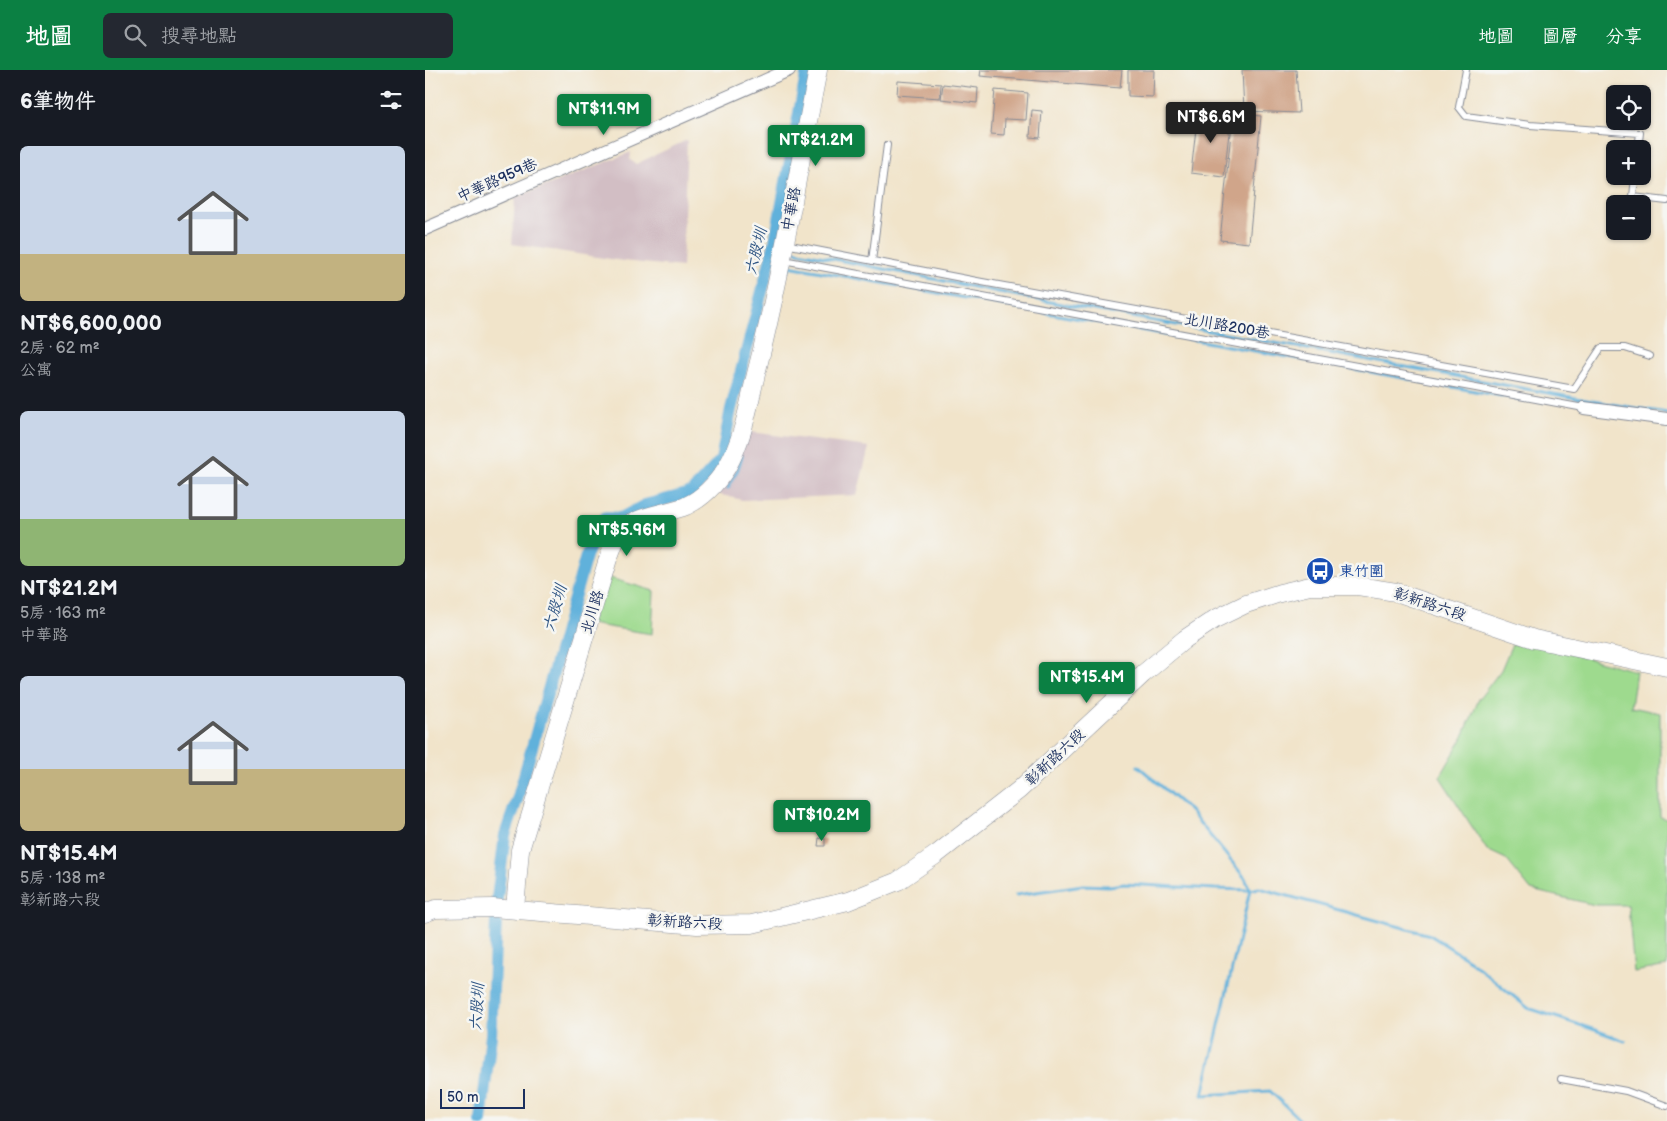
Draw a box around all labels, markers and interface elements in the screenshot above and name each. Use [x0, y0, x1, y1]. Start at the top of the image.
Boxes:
search box [103, 13, 453, 58]
icon: search [121, 21, 149, 49]
text: 地圖 [25, 22, 73, 51]
text: 搜尋地點 [161, 25, 237, 48]
text: 地圖 [1478, 26, 1514, 47]
text: 圖層 [1542, 26, 1578, 47]
text: 分享 [1606, 26, 1642, 47]
map controls [1606, 85, 1651, 240]
button: locate [1606, 85, 1651, 130]
icon: filters [377, 86, 405, 114]
text: 6筆物件 [20, 89, 96, 114]
pin: NT$11.9M [552, 93, 656, 136]
text: NT$11.9M [568, 100, 640, 119]
pin: NT$6.6M [1165, 102, 1257, 144]
text: NT$6.6M [1177, 108, 1245, 127]
pin: NT$21.2M [764, 124, 868, 167]
text: NT$21.2M [779, 131, 853, 150]
button: + [1606, 140, 1651, 185]
street label: 中華路959巷 [454, 154, 540, 207]
icon: home [168, 178, 258, 268]
street label: 中華路 [778, 185, 805, 233]
button: − [1606, 195, 1651, 240]
water label: 六股圳 [742, 224, 772, 277]
street label: 北川路200巷 [1183, 310, 1271, 343]
text: NT$6,600,000 [20, 311, 162, 336]
text: 2房 · 62 m² [20, 339, 100, 358]
text: 公寓 [20, 361, 52, 380]
icon: home [168, 443, 258, 533]
pin: NT$5.96M [575, 514, 679, 557]
text: NT$5.96M [588, 521, 666, 540]
bus stop icon: 東竹圍 [1305, 556, 1335, 586]
place label: 東竹圍 [1339, 562, 1384, 581]
text: NT$21.2M [20, 576, 118, 601]
water label: 六股圳 [540, 581, 572, 634]
street label: 彰新路六段 [1391, 584, 1468, 625]
street label: 北川路 [577, 588, 608, 636]
text: 5房 · 163 m² [20, 604, 106, 623]
text: 中華路 [20, 626, 68, 645]
pin: NT$15.4M [1035, 662, 1139, 704]
text: NT$15.4M [1050, 668, 1124, 687]
icon: home [168, 708, 258, 798]
street label: 彰新路六段 [1021, 725, 1089, 790]
pin: NT$10.2M [770, 800, 874, 842]
text: NT$10.2M [784, 806, 860, 825]
text: NT$15.4M [20, 841, 118, 866]
text: 5房 · 138 m² [20, 869, 105, 888]
text: 彰新路六段 [20, 891, 100, 910]
street label: 彰新路六段 [647, 911, 723, 934]
water label: 六股圳 [467, 981, 488, 1032]
scale bar [440, 1086, 525, 1109]
text: 50 m [447, 1089, 479, 1106]

